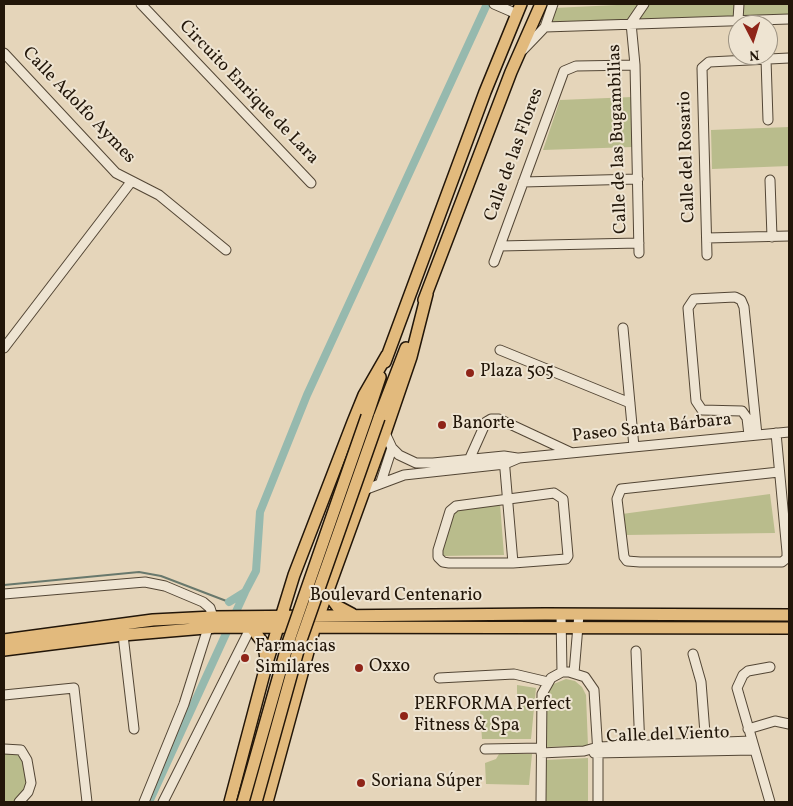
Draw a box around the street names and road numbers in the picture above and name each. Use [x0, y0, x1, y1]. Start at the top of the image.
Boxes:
street label: Circuito Enrique de Lara [174, 16, 322, 170]
street label: Calle Adolfo Aymes [17, 43, 139, 169]
street label: Calle de las Bugambilias [605, 44, 633, 234]
street label: Calle de las Flores [481, 85, 549, 225]
street label: Calle del Rosario [675, 91, 701, 223]
street label: Paseo Santa Bárbara [571, 410, 733, 448]
street label: Boulevard Centenario [310, 586, 482, 608]
street label: Calle del Viento [606, 723, 730, 749]

